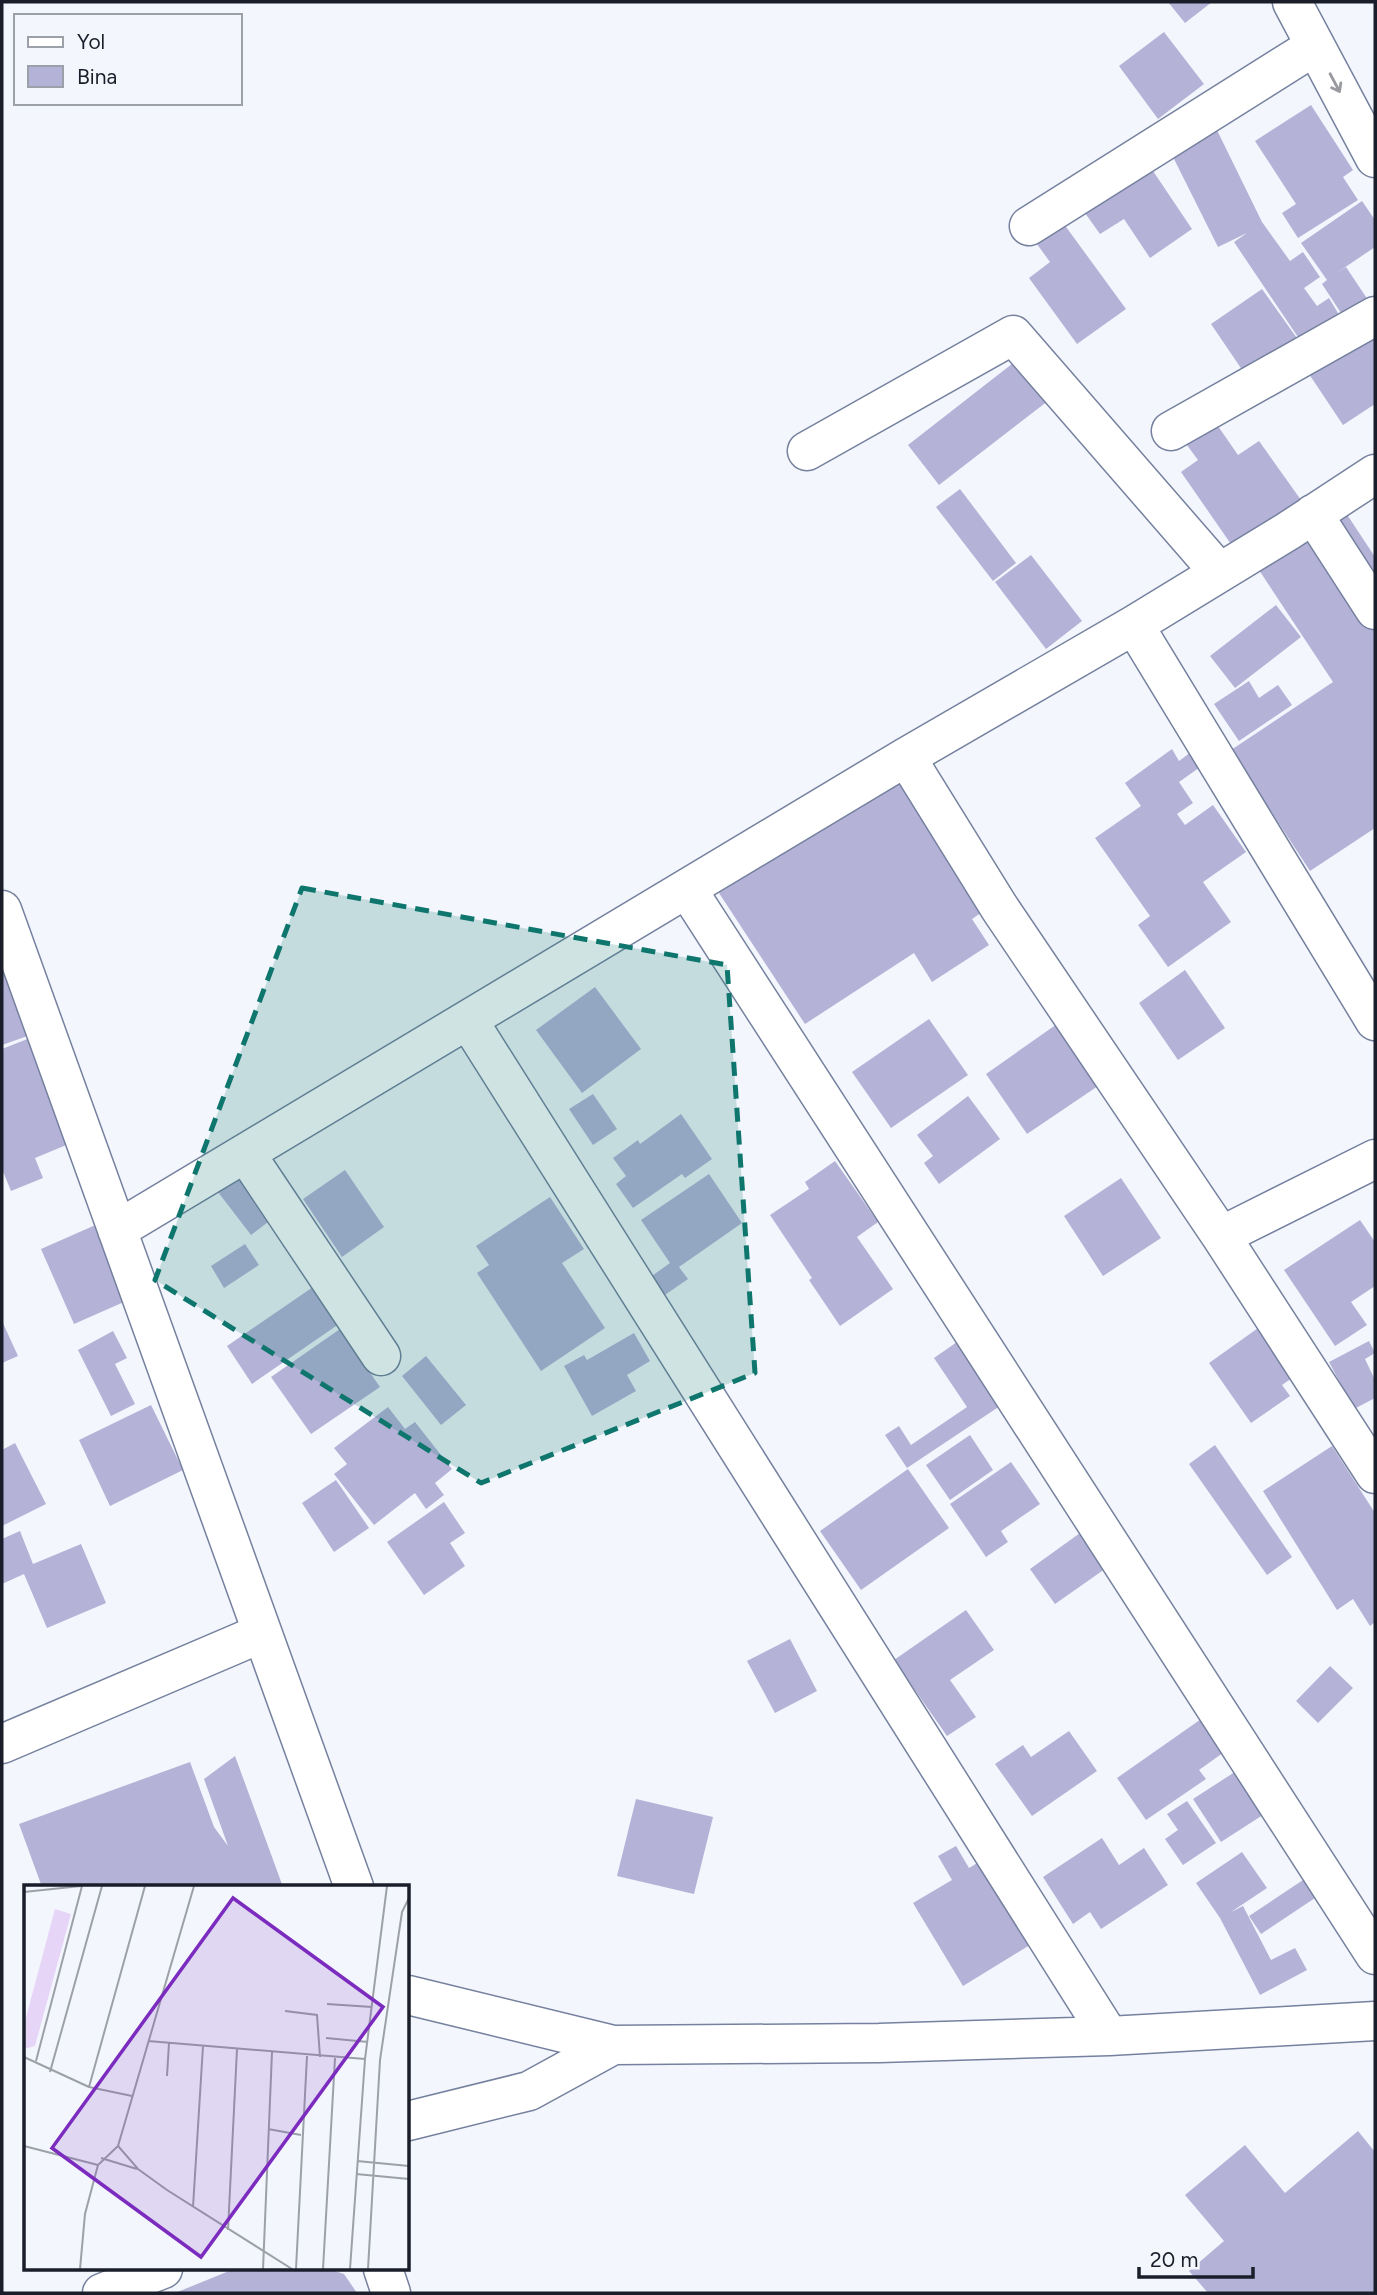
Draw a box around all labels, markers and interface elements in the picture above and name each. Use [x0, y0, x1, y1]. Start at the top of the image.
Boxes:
legend [14, 14, 242, 105]
text: Yol [77, 29, 105, 54]
text: Bina [77, 64, 117, 89]
one-way arrow [1329, 73, 1343, 93]
inset map [24, 1885, 410, 2270]
scale bar [1139, 2236, 1253, 2280]
text: 20 m [1150, 2247, 1198, 2272]

